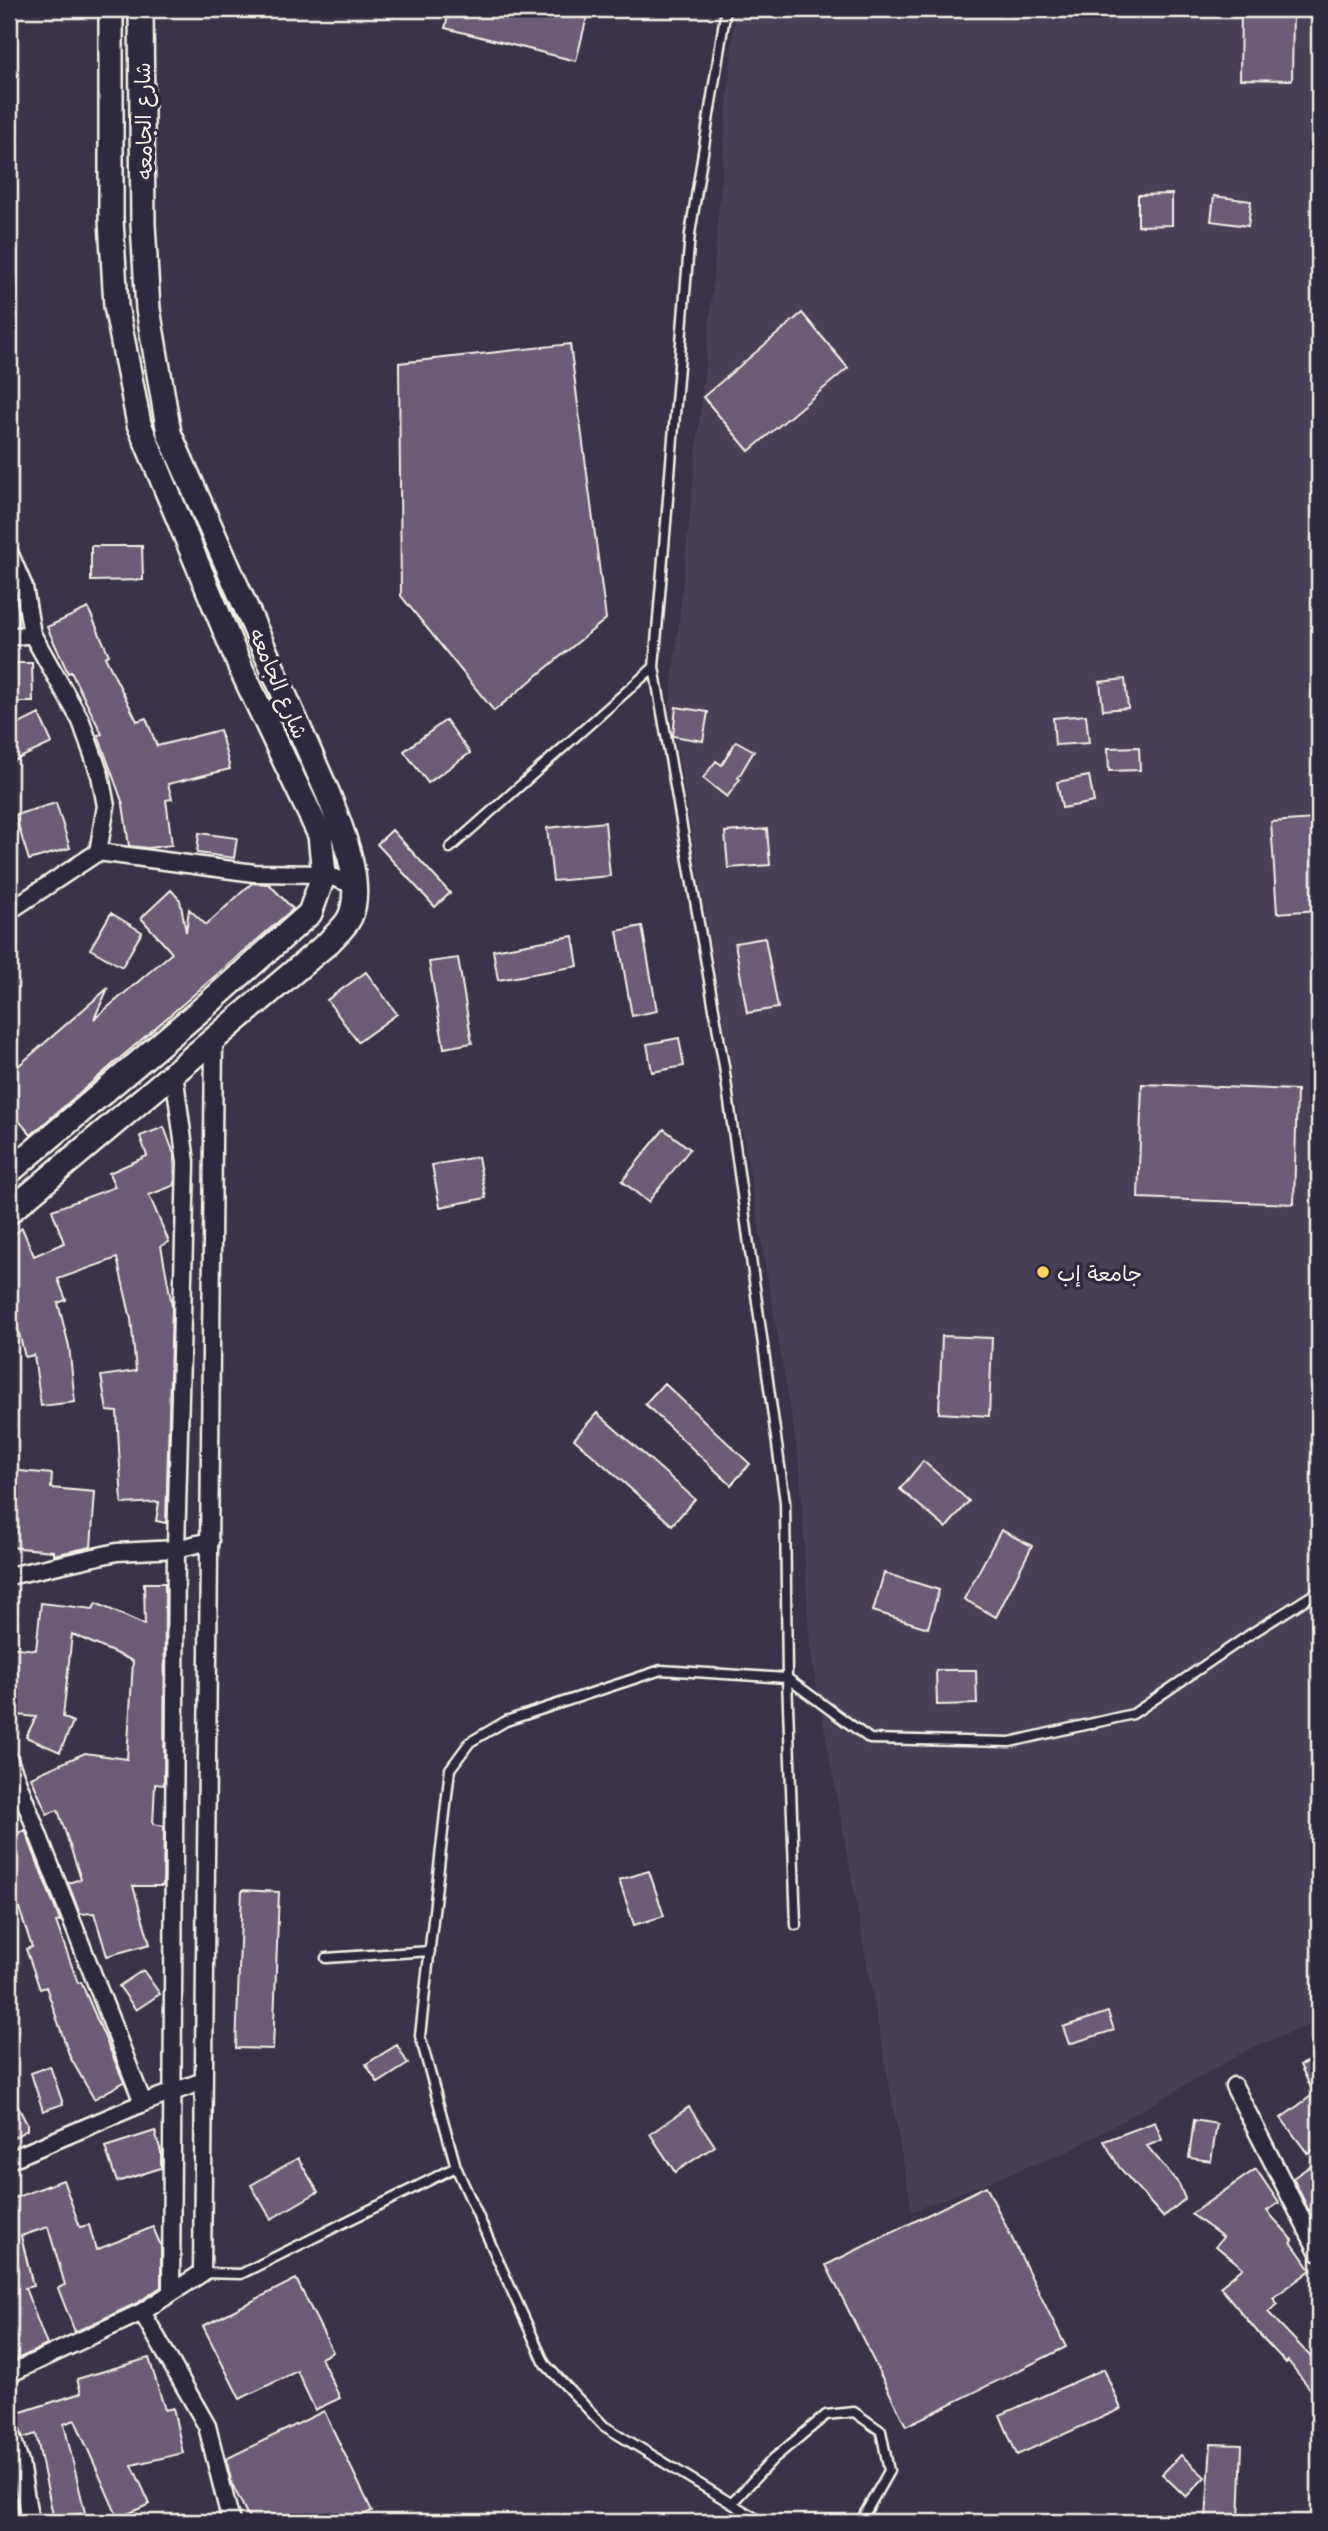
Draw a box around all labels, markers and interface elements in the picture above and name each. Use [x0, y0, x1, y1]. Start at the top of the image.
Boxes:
street label: شارع الجامعه [125, 62, 160, 180]
street label: شارع الجامعه [241, 623, 318, 744]
place label: جامعة إب [1057, 1256, 1142, 1288]
marker: جامعة إب [1035, 1264, 1051, 1280]

